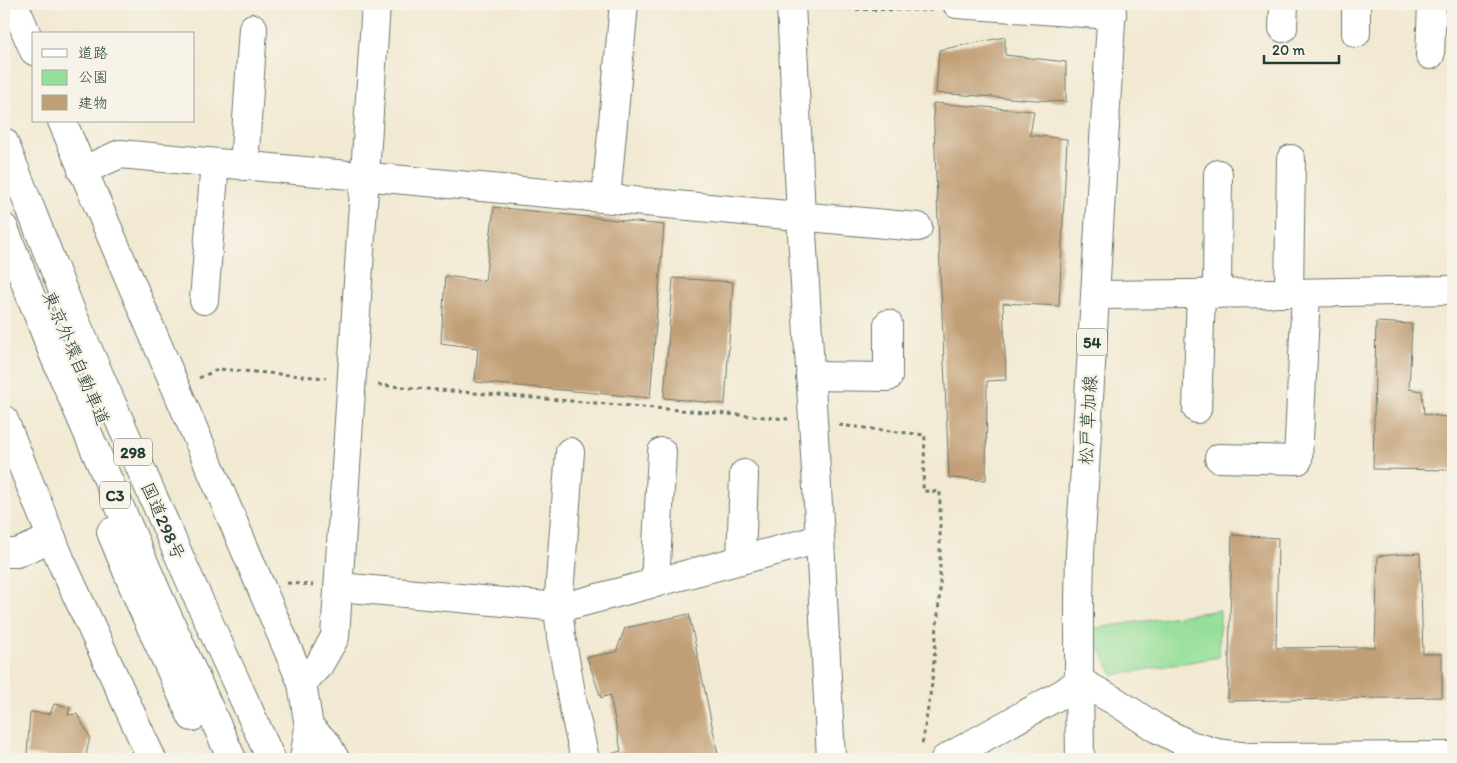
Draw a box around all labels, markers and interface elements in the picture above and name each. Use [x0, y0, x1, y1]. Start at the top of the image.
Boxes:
legend [32, 32, 195, 122]
scale bar [1264, 32, 1340, 64]
text: 20 m [1272, 41, 1306, 59]
text: 道路 [78, 44, 108, 62]
text: 公園 [78, 68, 108, 86]
text: 建物 [78, 94, 108, 112]
street label: 東京外環自動車道 [38, 287, 114, 429]
road number: 54 [1077, 328, 1107, 356]
street label: 松戸草加線 [1075, 374, 1101, 466]
road number: 298 [114, 438, 152, 466]
street label: 国道298号 [136, 479, 190, 563]
road number: C3 [100, 482, 130, 508]

